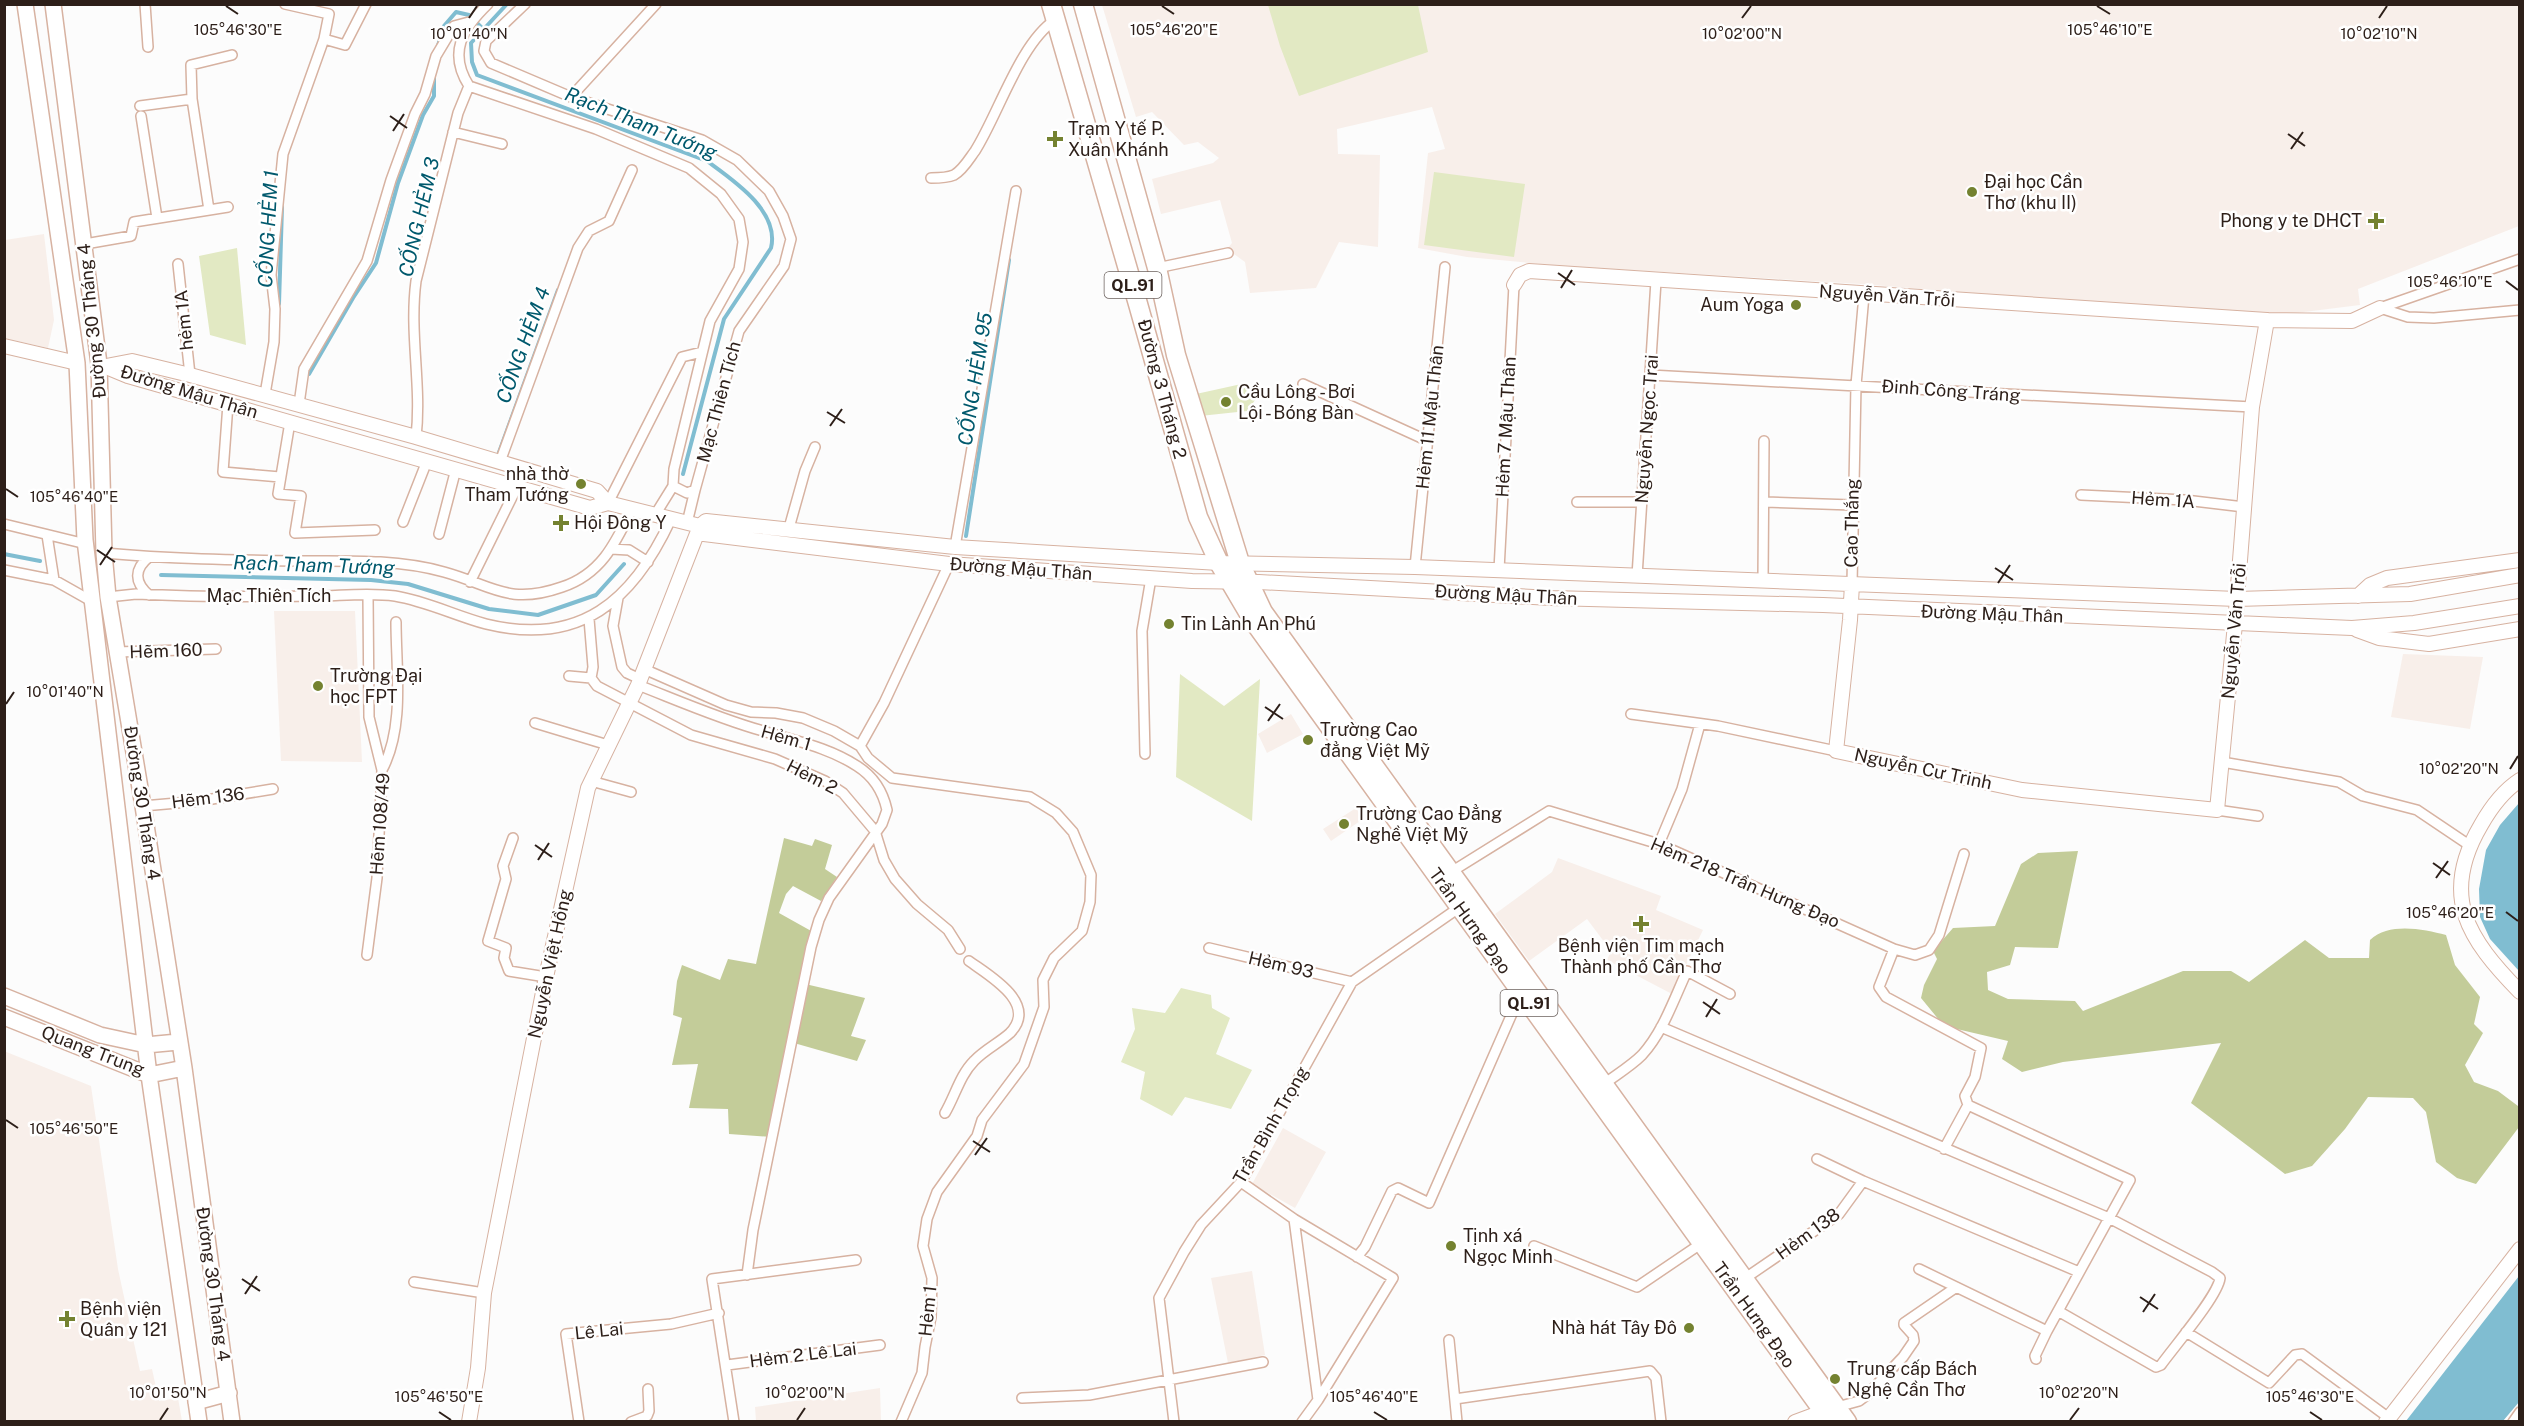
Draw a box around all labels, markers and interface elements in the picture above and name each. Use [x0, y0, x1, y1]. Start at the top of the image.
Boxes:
text: 105°46'30"E [194, 21, 282, 38]
text: 105°46'20"E [1130, 21, 1218, 38]
text: 105°46'10"E [2067, 21, 2153, 38]
text: 10°01'40"N [430, 25, 508, 42]
text: 10°02'00"N [1702, 25, 1782, 42]
text: 10°02'10"N [2340, 25, 2418, 42]
water label: Rạch Tham Tướng [561, 82, 721, 165]
place label: Trạm Y tế P. Xuân Khánh [1068, 118, 1169, 160]
marker: Trạm Y tế P. Xuân Khánh [1046, 130, 1064, 148]
water label: CỐNG HẺM 3 [392, 154, 444, 279]
water label: CỐNG HẺM 1 [251, 169, 283, 288]
place label: Đại học Cần Thơ (khu II) [1984, 171, 2083, 213]
marker: Đại học Cần Thơ (khu II) [1965, 185, 1979, 199]
place label: Phong y te DHCT [2220, 210, 2362, 231]
marker: Phong y te DHCT [2367, 212, 2385, 230]
street label: Đường 30 Tháng 4 [73, 243, 110, 400]
road number: QL.91 [1104, 272, 1162, 298]
text: 105°46'10"E [2407, 273, 2493, 290]
street label: Nguyễn Văn Trỗi [1818, 280, 1956, 311]
water label: CỐNG HẺM 4 [489, 283, 555, 406]
street label: hẻm 1A [170, 289, 197, 351]
place label: Aum Yoga [1700, 294, 1784, 315]
marker: Aum Yoga [1789, 298, 1803, 312]
water label: CỐNG HẺM 95 [951, 311, 997, 447]
street label: Đường 3 Tháng 2 [1134, 316, 1191, 461]
street label: Mạc Thiên Tích [692, 339, 745, 465]
street label: Hẻm 11 Mậu Thân [1411, 344, 1448, 490]
street label: Nguyễn Ngọc Trai [1631, 354, 1662, 504]
street label: Hẻm 7 Mậu Thân [1491, 356, 1520, 498]
street label: Đường Mậu Thân [118, 361, 261, 422]
street label: Đinh Công Tráng [1881, 375, 2021, 406]
place label: Cầu Lông - Bơi Lội - Bóng Bàn [1238, 381, 1355, 423]
marker: Cầu Lông - Bơi Lội - Bóng Bàn [1219, 395, 1233, 409]
place label: nhà thờ Tham Tướng [465, 463, 569, 505]
marker: nhà thờ Tham Tướng [574, 477, 588, 491]
street label: Cao Thắng [1840, 478, 1863, 568]
street label: Hẻm 1A [2130, 487, 2196, 512]
text: 105°46'40"E [30, 488, 118, 505]
place label: Hội Đông Y [574, 512, 667, 533]
marker: Hội Đông Y [552, 514, 570, 532]
water label: Rạch Tham Tướng [233, 550, 396, 580]
street label: Đường Mậu Thân [949, 553, 1093, 584]
street label: Nguyễn Văn Trỗi [2217, 562, 2250, 700]
street label: Đường Mậu Thân [1434, 580, 1578, 609]
street label: Mạc Thiên Tích [207, 585, 331, 606]
street label: Đường Mậu Thân [1920, 601, 2064, 626]
place label: Tin Lành An Phú [1181, 613, 1316, 634]
marker: Tin Lành An Phú [1162, 617, 1176, 631]
street label: Hẽm 160 [129, 639, 203, 662]
place label: Trường Đại học FPT [330, 665, 422, 707]
marker: Trường Đại học FPT [311, 679, 325, 693]
text: 10°01'40"N [26, 683, 104, 700]
place label: Trường Cao đẳng Việt Mỹ [1320, 719, 1430, 761]
street label: Hẻm 1 [759, 720, 814, 755]
street label: Đường 30 Tháng 4 [120, 724, 165, 881]
marker: Trường Cao đẳng Việt Mỹ [1301, 733, 1315, 747]
street label: Nguyễn Cư Trinh [1852, 744, 1994, 793]
street label: Hẻm 2 [783, 755, 841, 798]
text: 10°02'20"N [2419, 760, 2499, 777]
street label: Hẽm 108/49 [365, 772, 394, 876]
street label: Hẽm 136 [170, 783, 246, 812]
place label: Trường Cao Đẳng Nghề Việt Mỹ [1356, 803, 1502, 845]
marker: Trường Cao Đẳng Nghề Việt Mỹ [1337, 817, 1351, 831]
street label: Hẻm 218 Trần Hưng Đạo [1647, 833, 1843, 932]
street label: Trần Hưng Đạo [1425, 864, 1516, 978]
street label: Nguyễn Việt Hồng [523, 887, 576, 1040]
text: 105°46'20"E [2406, 904, 2494, 921]
marker: Bệnh viện Tim mạch Thành phố Cần Thơ [1632, 915, 1650, 933]
place label: Bệnh viện Tim mạch Thành phố Cần Thơ [1558, 935, 1724, 977]
street label: Hẻm 93 [1246, 947, 1316, 982]
road number: QL.91 [1500, 990, 1558, 1016]
street label: Quang Trung [38, 1021, 148, 1080]
street label: Trần Bình Trọng [1228, 1062, 1313, 1187]
text: 105°46'50"E [30, 1120, 118, 1137]
street label: Hẻm 138 [1772, 1203, 1844, 1264]
street label: Đường 30 Tháng 4 [192, 1205, 235, 1363]
place label: Tịnh xá Ngọc Minh [1463, 1225, 1553, 1267]
marker: Tịnh xá Ngọc Minh [1444, 1239, 1458, 1253]
street label: Trần Hưng Đạo [1709, 1258, 1800, 1372]
street label: Hẻm 1 [914, 1284, 941, 1337]
place label: Bệnh viện Quân y 121 [80, 1298, 168, 1340]
marker: Bệnh viện Quân y 121 [58, 1310, 76, 1328]
street label: Lê Lai [573, 1317, 624, 1344]
place label: Nhà hát Tây Đô [1551, 1317, 1677, 1338]
marker: Nhà hát Tây Đô [1682, 1321, 1696, 1335]
street label: Hẻm 2 Lê Lai [748, 1338, 858, 1372]
place label: Trung cấp Bách Nghệ Cần Thơ [1847, 1358, 1977, 1400]
marker: Trung cấp Bách Nghệ Cần Thơ [1828, 1372, 1842, 1386]
text: 10°01'50"N [129, 1384, 207, 1401]
text: 10°02'00"N [765, 1384, 845, 1401]
text: 10°02'20"N [2039, 1384, 2119, 1401]
text: 105°46'50"E [395, 1388, 483, 1405]
text: 105°46'40"E [1330, 1388, 1418, 1405]
text: 105°46'30"E [2266, 1388, 2354, 1405]

